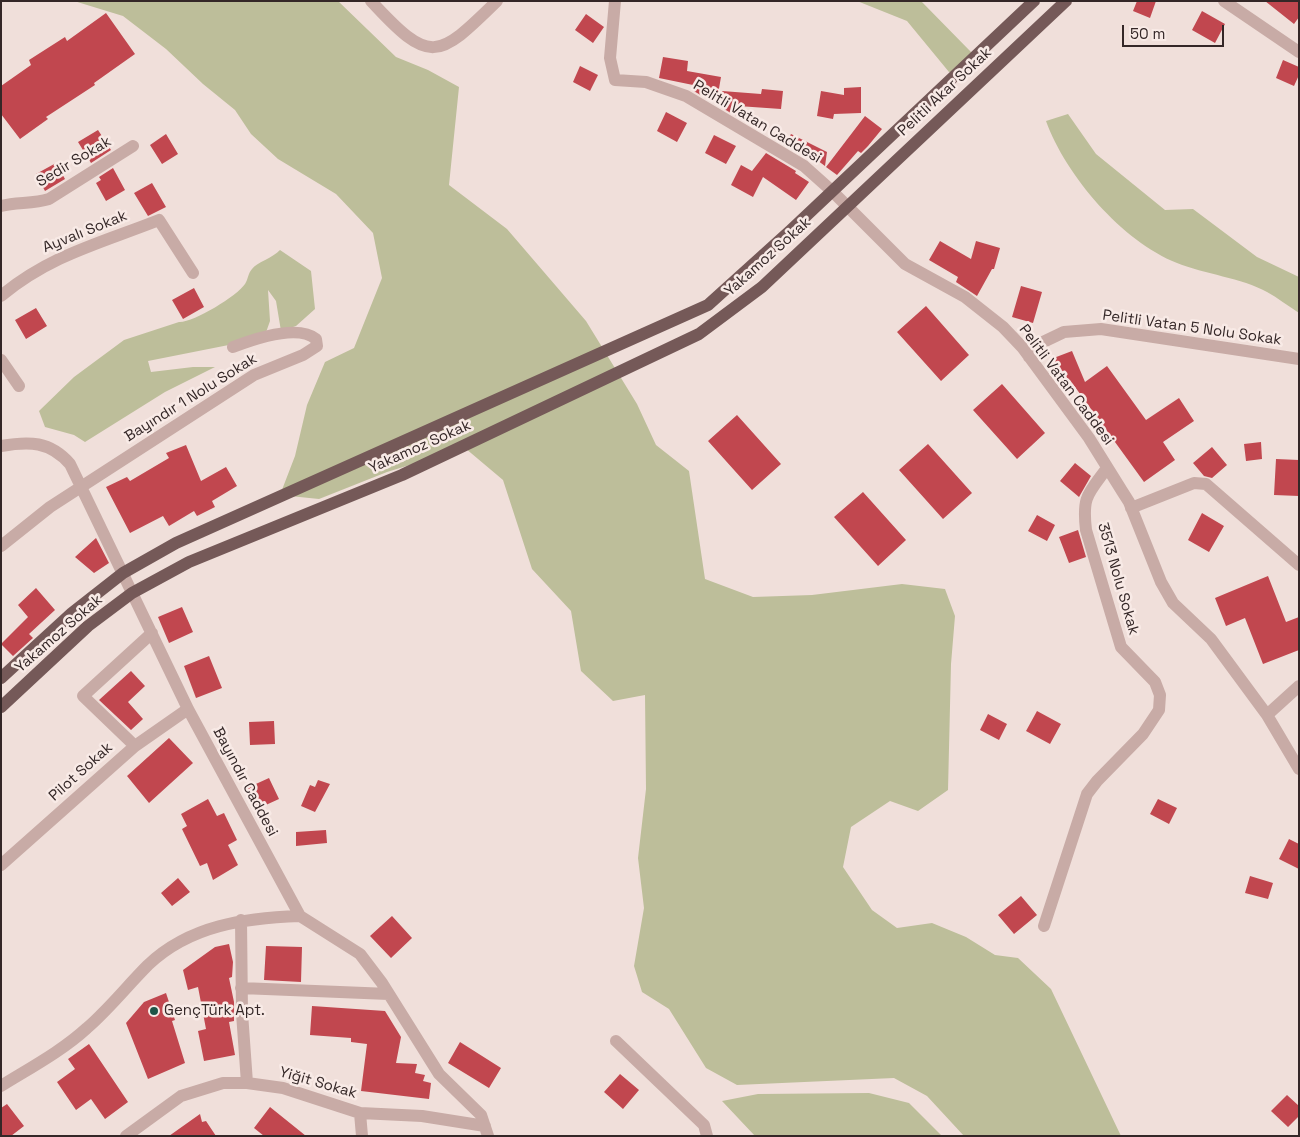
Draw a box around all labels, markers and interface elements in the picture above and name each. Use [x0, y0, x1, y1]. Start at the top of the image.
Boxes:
scale bar [1125, 15, 1228, 47]
text: 50 m [1130, 24, 1165, 43]
street label: Pelitli Akar Sokak [894, 44, 996, 140]
street label: Pelitli Vatan Caddesi [690, 77, 824, 167]
street label: Sedir Sokak [33, 133, 115, 191]
street label: Ayvalı Sokak [40, 207, 130, 257]
street label: Yakamoz Sokak [721, 214, 815, 300]
street label: Pelitli Vatan 5 Nolu Sokak [1101, 307, 1283, 349]
street label: Pelitli Vatan Caddesi [1015, 321, 1117, 449]
street label: Bayındır 1 Nolu Sokak [122, 350, 260, 446]
street label: Yakamoz Sokak [366, 416, 474, 478]
street label: 3513 Nolu Sokak [1093, 521, 1143, 637]
street label: Yakamoz Sokak [12, 591, 106, 677]
street label: Bayındır Caddesi [209, 724, 281, 840]
street label: Pilot Sokak [46, 739, 116, 805]
place label: GençTürk Apt. [164, 1002, 265, 1020]
marker: GençTürk Apt. [148, 1005, 160, 1017]
street label: Yiğit Sokak [277, 1063, 359, 1103]

